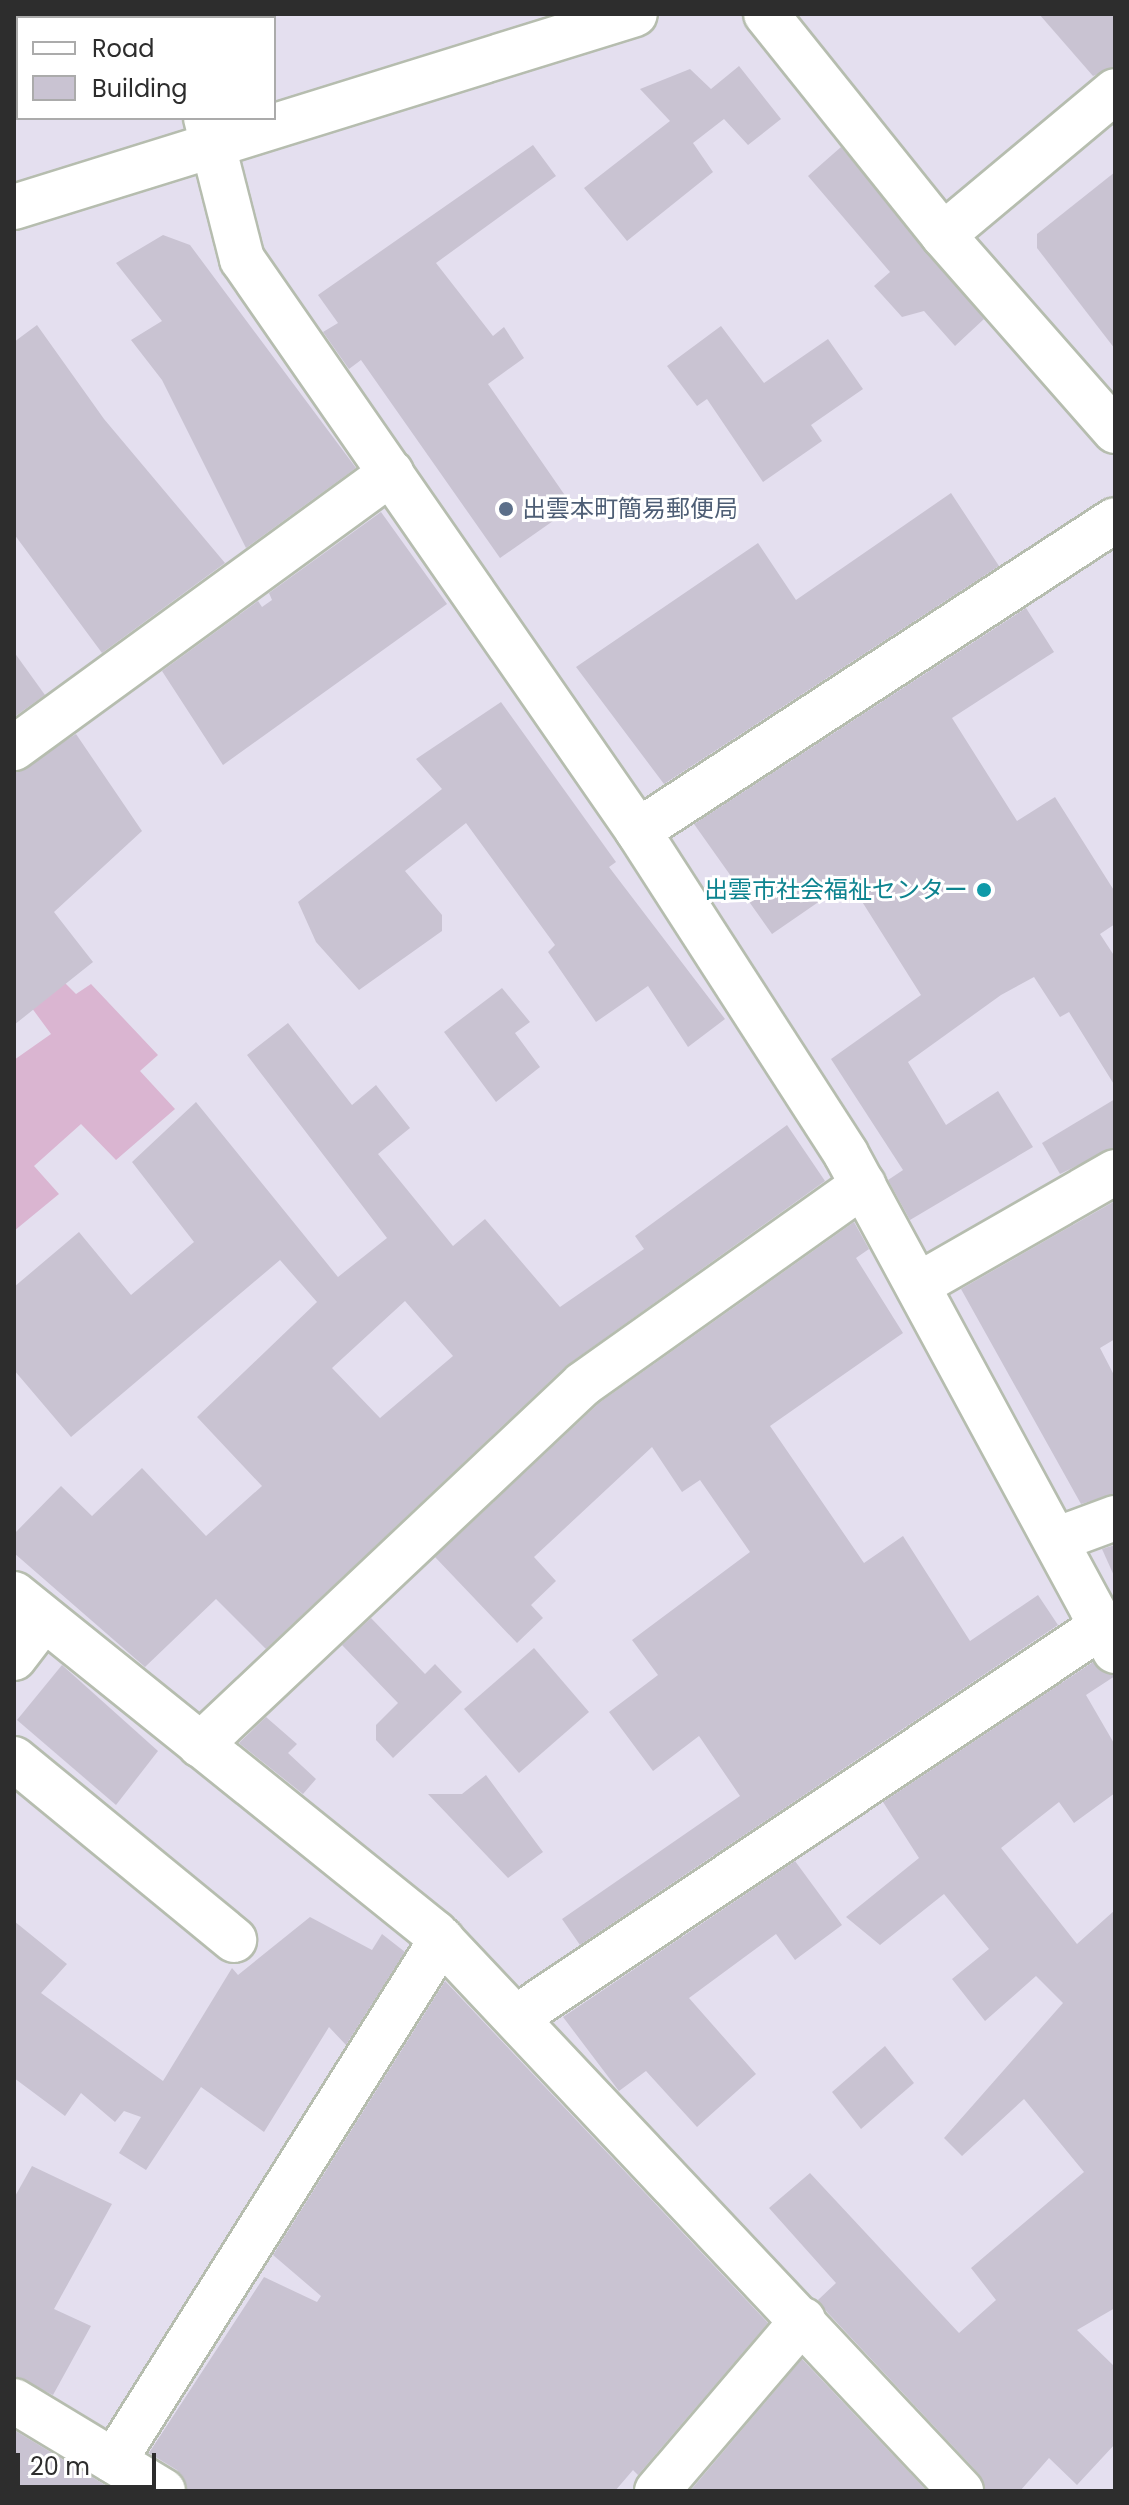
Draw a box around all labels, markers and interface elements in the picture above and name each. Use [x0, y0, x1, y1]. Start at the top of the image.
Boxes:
legend [16, 16, 276, 120]
text: Road [92, 32, 154, 65]
text: Building [92, 72, 188, 105]
place label: 出雲本町簡易郵便局 [522, 495, 738, 523]
marker: 出雲本町簡易郵便局 [497, 500, 515, 518]
place label: 出雲市社会福祉センター [704, 876, 968, 904]
marker: 出雲市社会福祉センター [975, 881, 993, 899]
scale bar [20, 2437, 160, 2487]
text: 20 m [30, 2450, 90, 2483]

